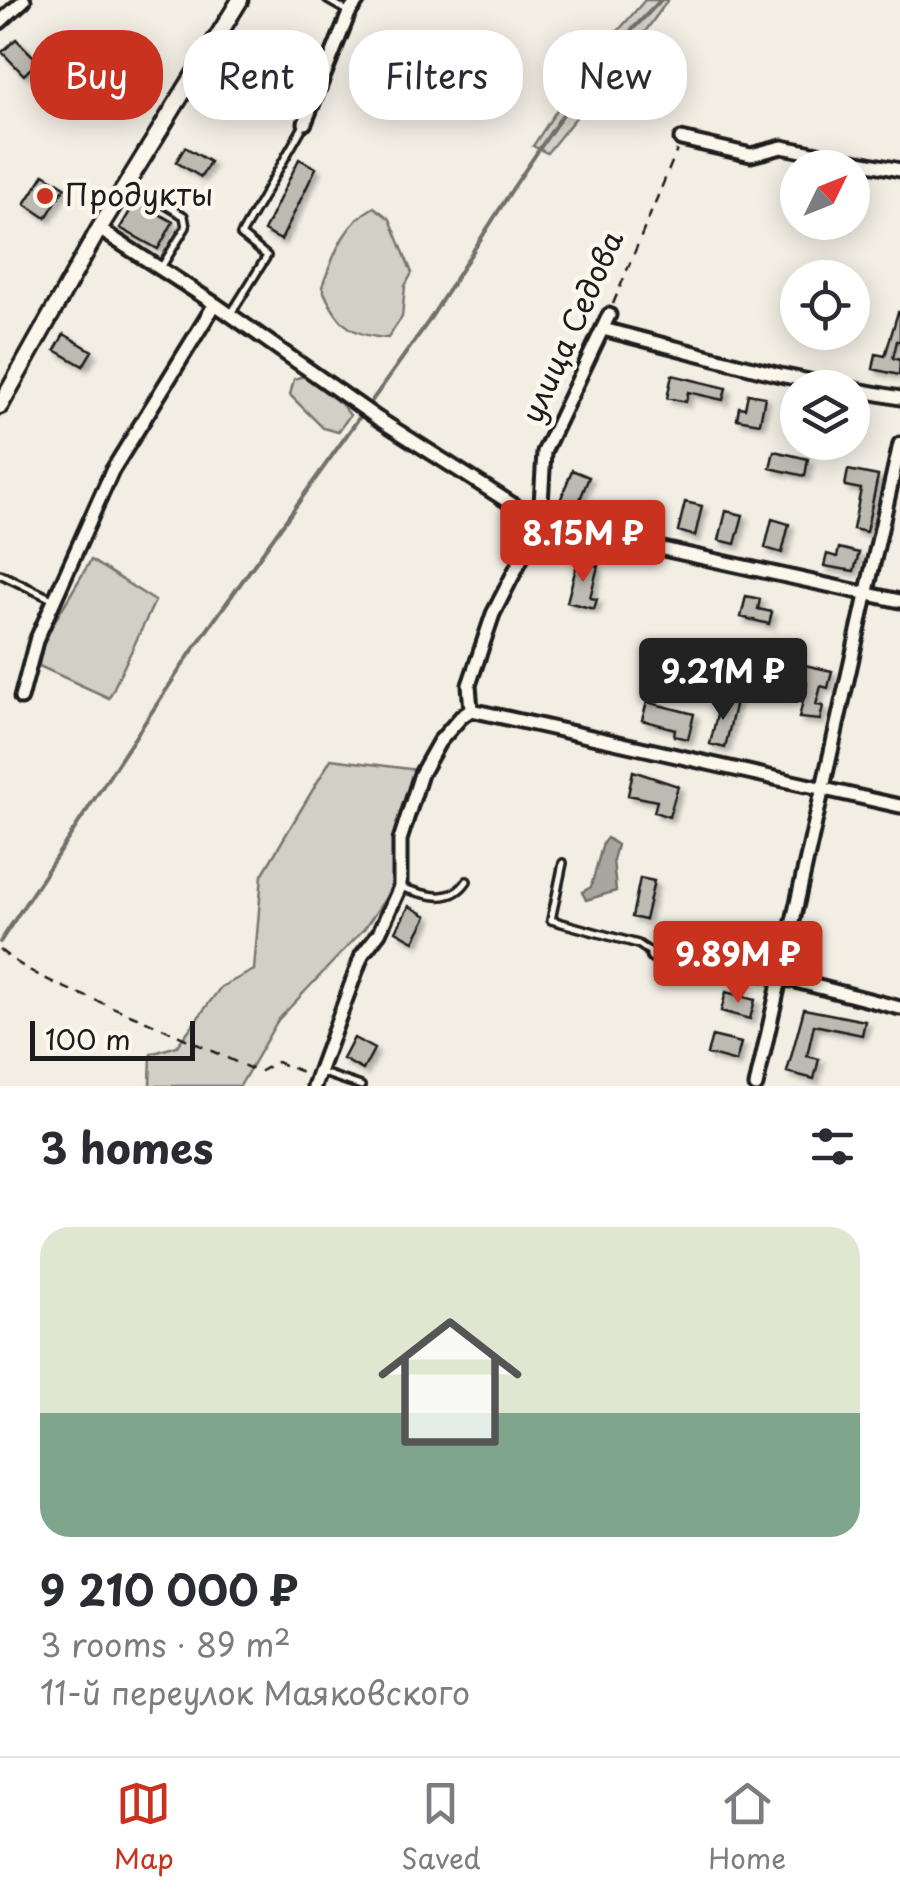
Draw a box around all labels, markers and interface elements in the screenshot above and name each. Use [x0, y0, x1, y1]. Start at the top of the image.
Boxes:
chip: Buy [30, 30, 163, 120]
chip: Rent [183, 30, 329, 120]
chip: Filters [349, 30, 523, 120]
chip: New [543, 30, 687, 120]
north arrow [780, 150, 870, 240]
map controls [780, 150, 870, 460]
place label: Продукты [65, 171, 213, 216]
marker: Продукты [34, 185, 56, 207]
street label: улица Седова [508, 222, 633, 429]
button: locate [780, 260, 870, 350]
button: layers [780, 370, 870, 460]
pin: 8.15M ₽ [491, 500, 675, 585]
text: 8.15M ₽ [522, 508, 644, 556]
pin: 9.21M ₽ [631, 638, 815, 723]
text: 9.21M ₽ [661, 646, 785, 694]
pin: 9.89M ₽ [646, 921, 830, 1006]
text: 9.89M ₽ [675, 929, 801, 977]
scale bar [30, 1016, 195, 1060]
text: 100 m [45, 1017, 131, 1060]
text: 3 homes [40, 1115, 213, 1178]
icon: filters [805, 1119, 860, 1174]
icon: home [360, 1292, 540, 1472]
text: 9 210 000 ₽ [40, 1557, 298, 1620]
text: 3 rooms · 89 m² [40, 1620, 291, 1668]
text: 11-й переулок Маяковского [40, 1668, 470, 1716]
tab: Map [114, 1776, 174, 1879]
tab: Saved [401, 1776, 481, 1879]
tab: Home [708, 1776, 786, 1879]

